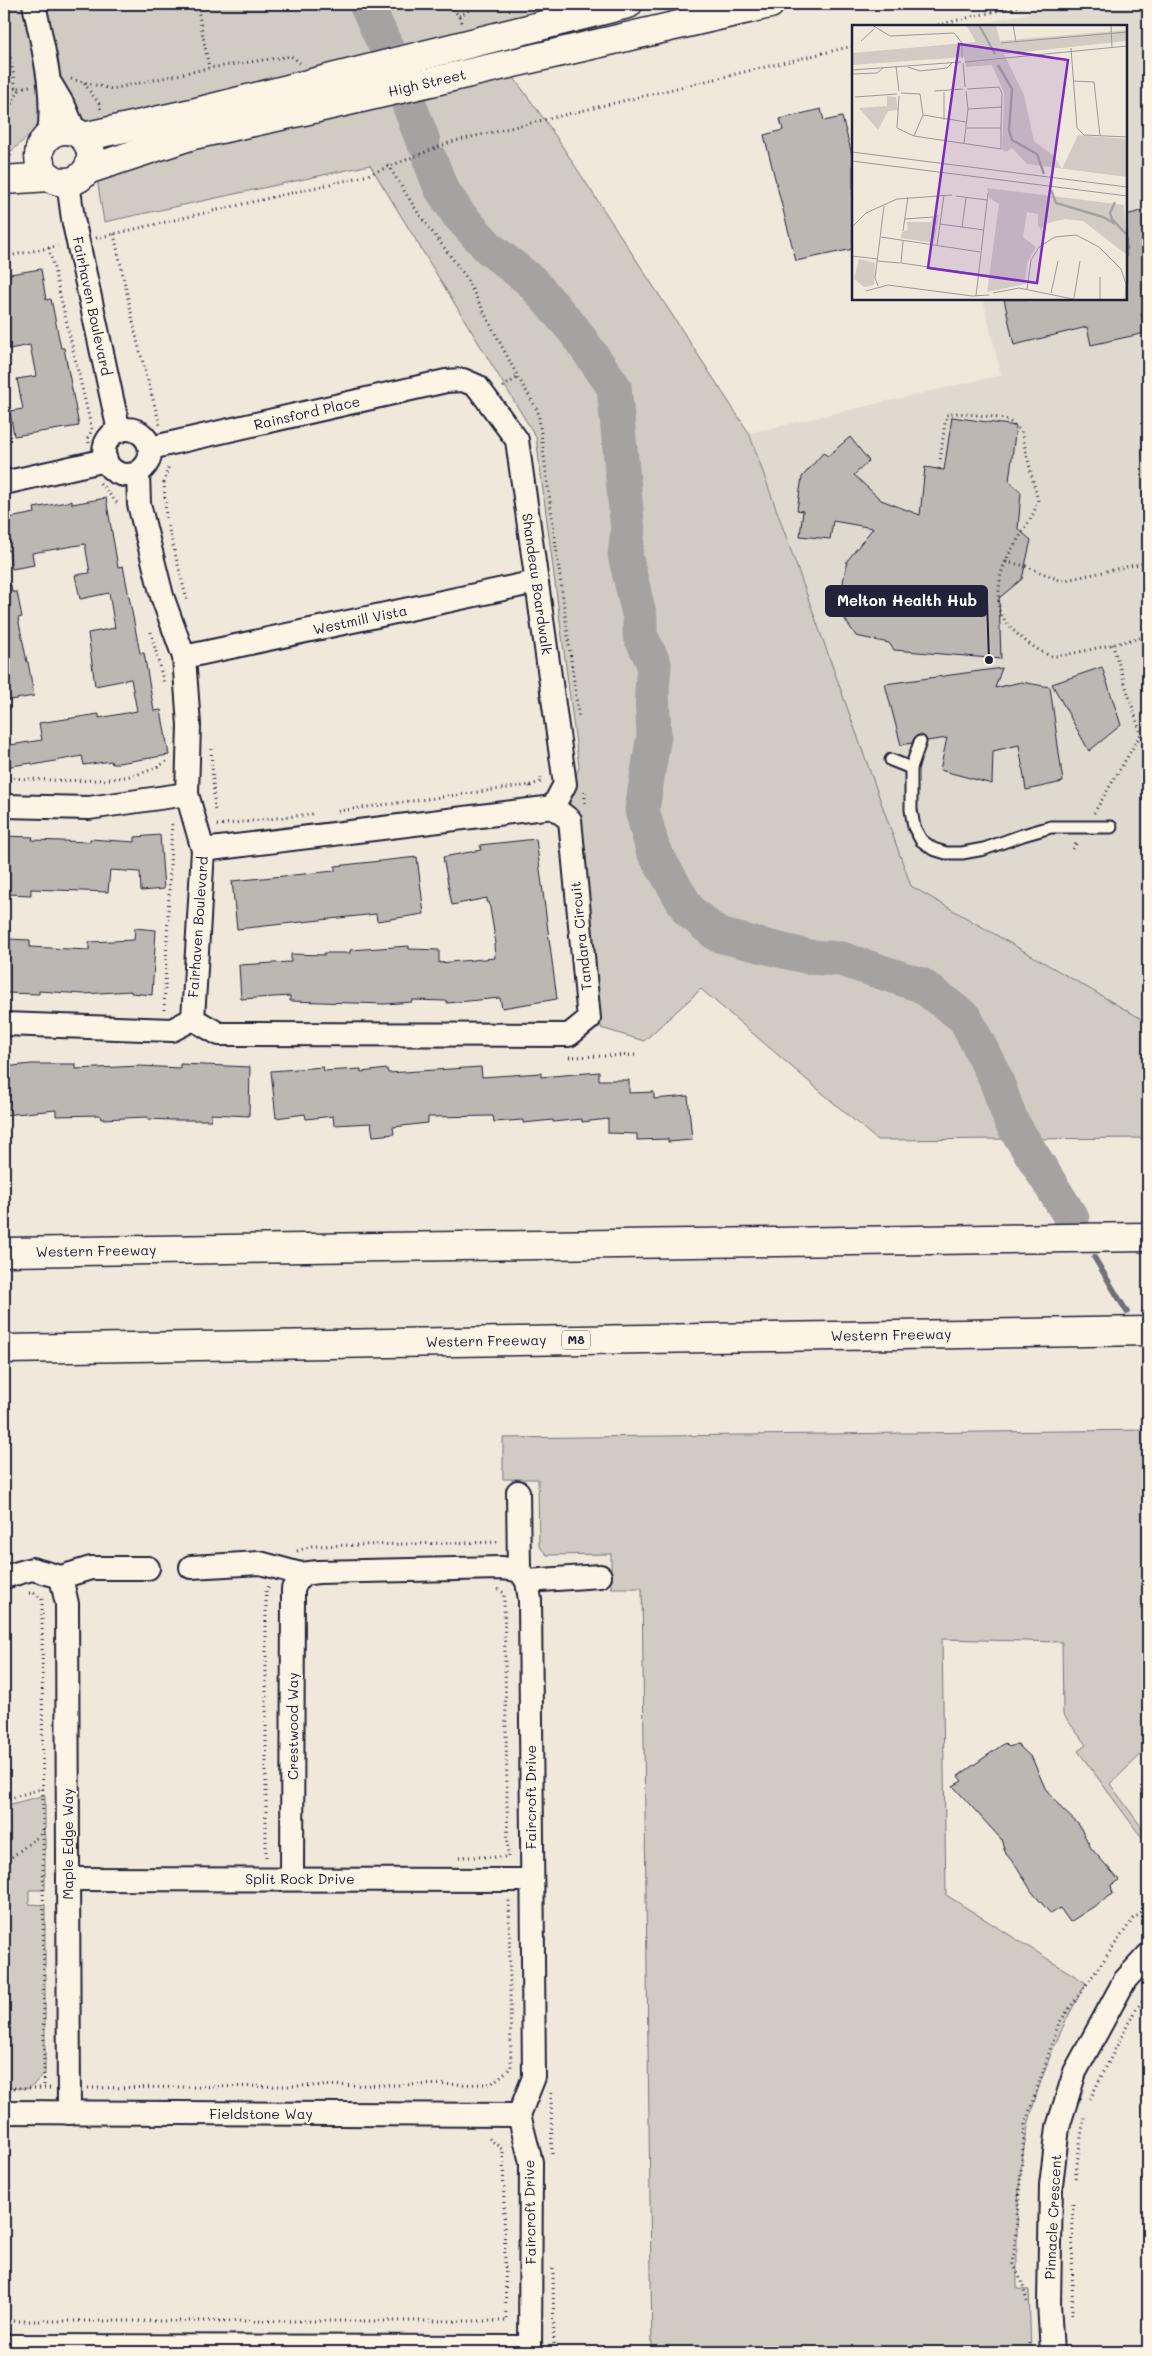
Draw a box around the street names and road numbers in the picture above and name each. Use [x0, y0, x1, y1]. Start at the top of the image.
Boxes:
street label: High Street [386, 64, 468, 101]
street label: Fairhaven Boulevard [68, 235, 117, 377]
street label: Rainsford Place [252, 391, 362, 434]
street label: Shandeau Boardwalk [518, 512, 557, 656]
street label: Westmill Vista [311, 600, 409, 639]
street label: Fairhaven Boulevard [183, 856, 212, 998]
street label: Tandara Circuit [565, 880, 596, 992]
street label: Western Freeway [35, 1240, 157, 1261]
street label: Western Freeway [830, 1324, 952, 1345]
street label: Western Freeway [425, 1330, 547, 1351]
road number: M8 [562, 1330, 590, 1350]
street label: Crestwood Way [283, 1672, 302, 1780]
street label: Faircroft Drive [521, 1745, 540, 1849]
street label: Maple Edge Way [58, 1788, 77, 1900]
street label: Split Rock Drive [245, 1869, 355, 1888]
street label: Fieldstone Way [209, 2104, 313, 2123]
street label: Pinnacle Crescent [1040, 2154, 1065, 2280]
street label: Faircroft Drive [519, 2160, 540, 2264]

